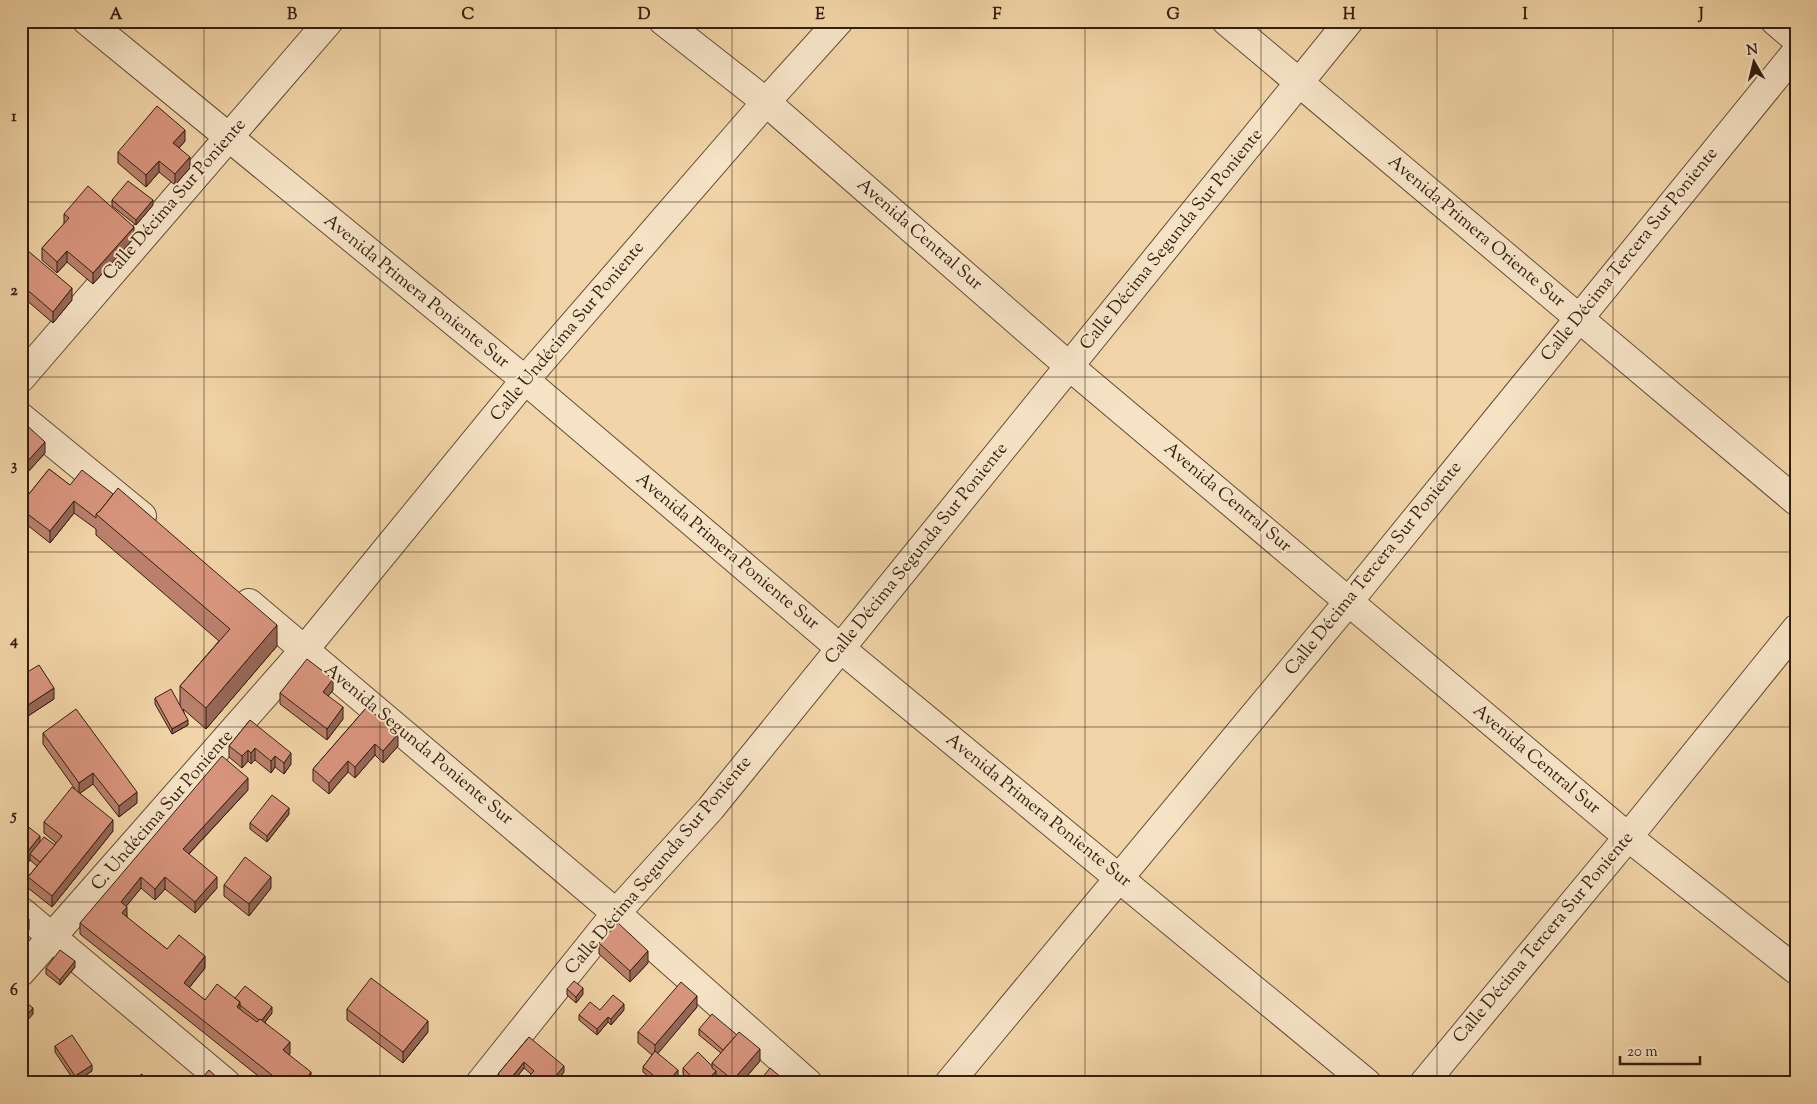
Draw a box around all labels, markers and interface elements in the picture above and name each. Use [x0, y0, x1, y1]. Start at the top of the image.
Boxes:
text: A [110, 4, 123, 27]
text: B [287, 4, 297, 27]
text: C [462, 4, 475, 27]
text: D [638, 4, 651, 27]
text: E [815, 4, 825, 27]
text: F [993, 4, 1002, 27]
text: G [1166, 4, 1180, 27]
text: H [1343, 4, 1356, 27]
text: I [1522, 4, 1528, 27]
text: J [1697, 4, 1704, 27]
north arrow [1730, 38, 1780, 88]
text: N [1746, 40, 1759, 62]
text: 1 [11, 106, 17, 129]
street label: Calle Décima Sur Poniente [97, 113, 253, 287]
street label: Calle Décima Segunda Sur Poniente [1074, 124, 1270, 356]
street label: Calle Décima Tercera Sur Poniente [1535, 142, 1725, 368]
street label: Avenida Primera Oriente Sur [1382, 150, 1571, 314]
street label: Avenida Central Sur [850, 173, 988, 297]
street label: Avenida Primera Poniente Sur [317, 209, 515, 375]
street label: Calle Undécima Sur Poniente [485, 236, 651, 428]
text: 2 [10, 280, 18, 303]
street label: Avenida Central Sur [1157, 437, 1297, 559]
street label: Calle Décima Segunda Sur Poniente [819, 438, 1015, 670]
text: 3 [11, 455, 18, 478]
street label: Calle Décima Tercera Sur Poniente [1279, 456, 1469, 682]
street label: Avenida Primera Poniente Sur [630, 467, 825, 637]
text: 4 [9, 630, 18, 653]
street label: Avenida Segunda Poniente Sur [318, 658, 518, 832]
street label: Avenida Central Sur [1466, 699, 1606, 821]
street label: C. Undécima Sur Poniente [86, 725, 240, 897]
street label: Avenida Primera Poniente Sur [939, 728, 1137, 894]
street label: Calle Décima Segunda Sur Poniente [560, 751, 758, 981]
text: 5 [9, 805, 17, 828]
street label: Calle Décima Tercera Sur Poniente [1448, 827, 1640, 1049]
text: 6 [10, 980, 18, 1003]
scale bar [1620, 1034, 1700, 1066]
text: 20 m [1627, 1042, 1658, 1063]

